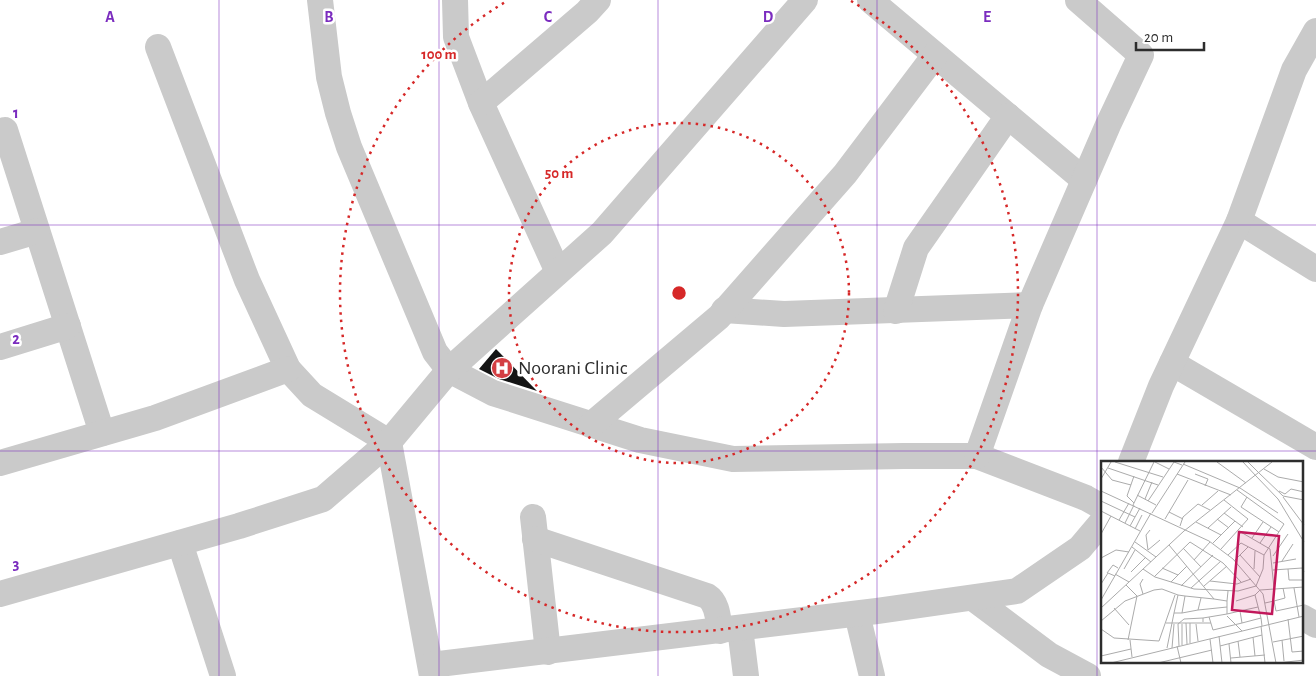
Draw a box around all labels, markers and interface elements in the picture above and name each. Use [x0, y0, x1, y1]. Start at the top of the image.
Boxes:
text: A [105, 9, 115, 25]
text: B [324, 9, 334, 25]
text: C [544, 9, 553, 25]
text: D [763, 9, 774, 25]
text: E [983, 9, 991, 25]
scale bar [1136, 20, 1204, 52]
text: 20 m [1144, 30, 1173, 45]
text: 100 m [421, 47, 457, 62]
text: 1 [13, 105, 19, 121]
text: 50 m [545, 166, 573, 181]
centre of rings [670, 284, 688, 302]
text: 2 [12, 331, 20, 347]
hospital icon: Noorani Clinic [490, 356, 514, 380]
place label: Noorani Clinic [518, 358, 628, 378]
inset map [1101, 461, 1304, 664]
text: 3 [13, 556, 20, 572]

